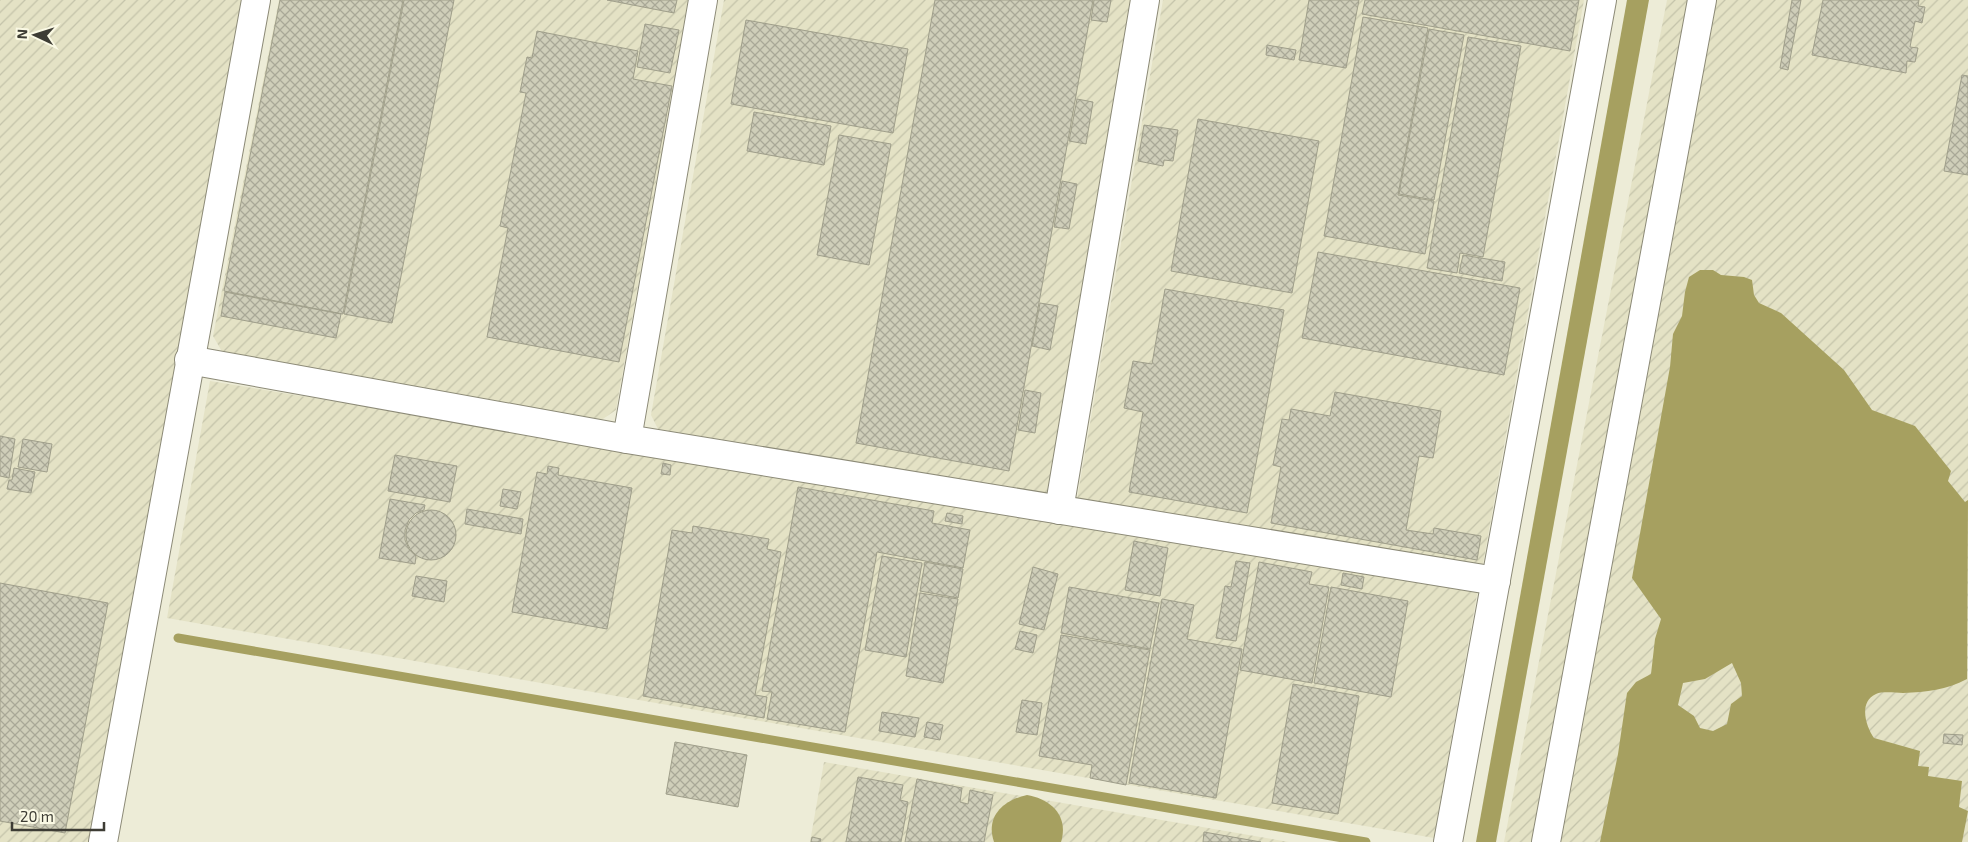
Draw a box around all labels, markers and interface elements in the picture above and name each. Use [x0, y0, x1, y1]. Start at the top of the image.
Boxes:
north arrow [10, 10, 60, 60]
text: N [13, 28, 30, 40]
scale bar [12, 800, 105, 832]
text: 20 m [20, 807, 54, 825]

